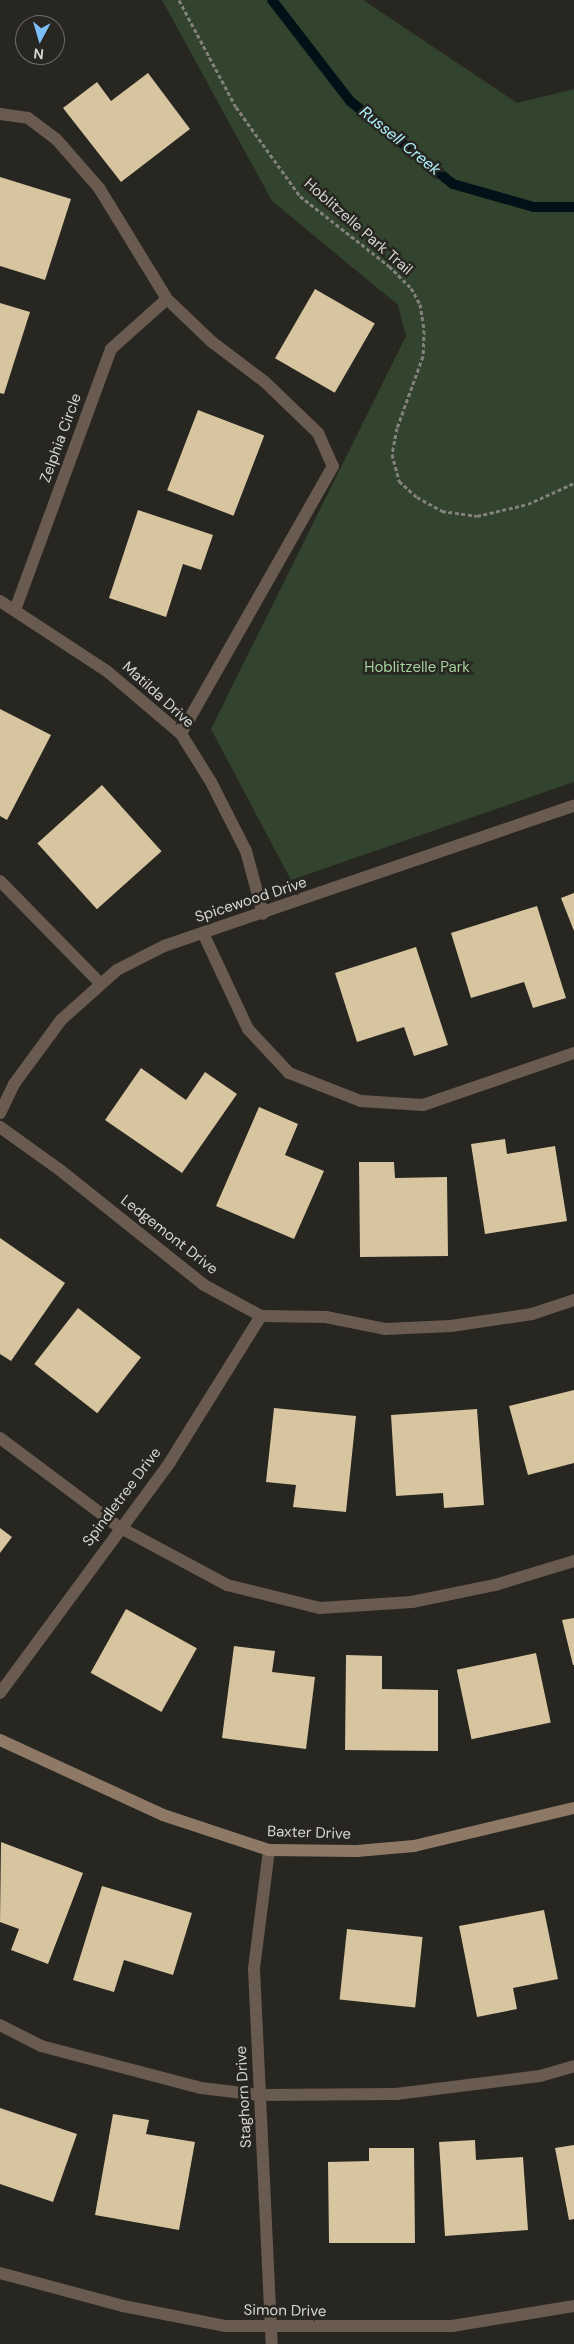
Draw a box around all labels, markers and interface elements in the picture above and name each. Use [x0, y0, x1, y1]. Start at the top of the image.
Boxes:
north arrow [15, 15, 65, 65]
text: N [33, 44, 45, 63]
water label: Russell Creek [355, 102, 445, 180]
street label: Hoblitzelle Park Trail [300, 175, 416, 279]
street label: Zelphia Circle [37, 391, 85, 485]
street label: Matilda Drive [118, 658, 198, 732]
park label: Hoblitzelle Park [364, 659, 470, 677]
street label: Spicewood Drive [193, 873, 309, 927]
street label: Ledgemont Drive [117, 1191, 221, 1279]
street label: Spindletree Drive [79, 1444, 165, 1550]
street label: Baxter Drive [267, 1823, 351, 1843]
street label: Staghorn Drive [232, 2045, 256, 2149]
street label: Simon Drive [244, 2301, 326, 2321]

